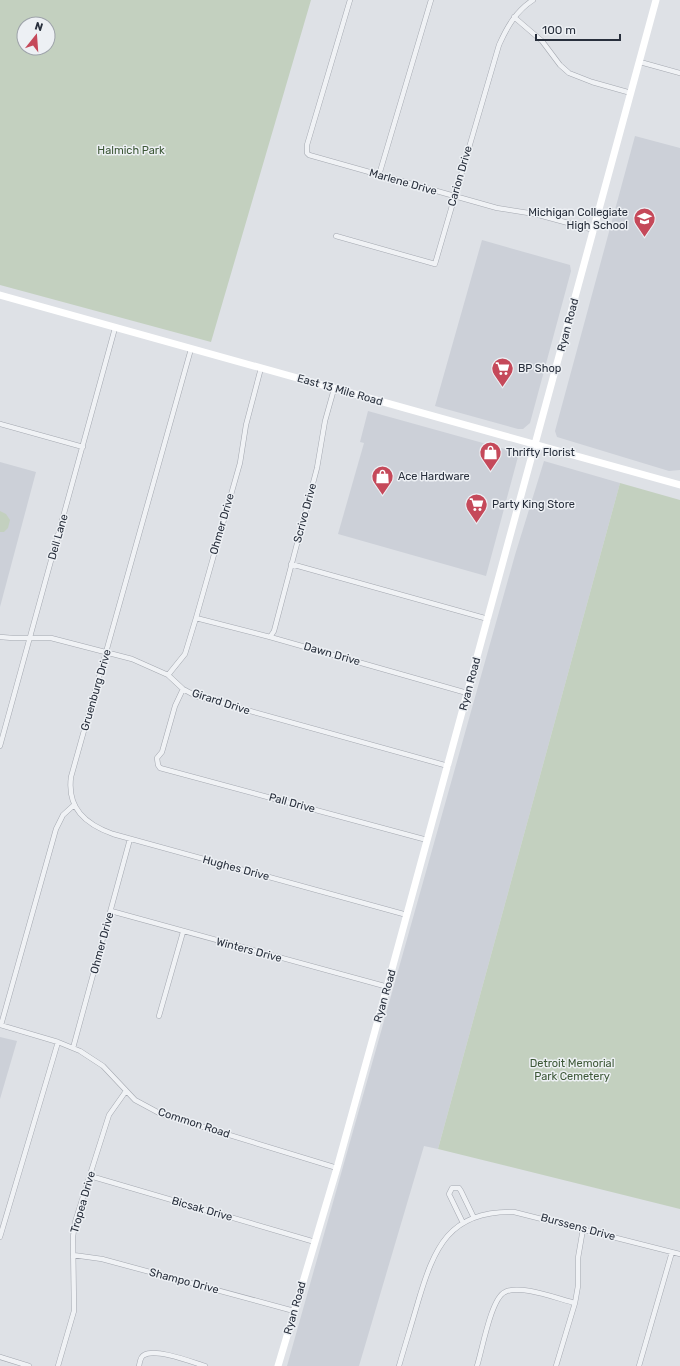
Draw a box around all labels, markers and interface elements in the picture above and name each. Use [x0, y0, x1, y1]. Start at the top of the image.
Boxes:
north arrow [16, 16, 56, 56]
scale bar [536, 16, 620, 42]
text: N [33, 20, 45, 34]
text: 100 m [542, 23, 576, 37]
park label: Halmich Park [97, 144, 165, 157]
street label: Carion Drive [445, 144, 475, 208]
street label: Marlene Drive [368, 166, 438, 198]
school or university icon: Michigan Collegiate High School [631, 205, 657, 238]
place label: Michigan Collegiate High School [528, 206, 628, 232]
street label: Ryan Road [555, 297, 581, 353]
supermarket icon: BP Shop [489, 355, 515, 388]
place label: BP Shop [518, 362, 561, 375]
street label: East 13 Mile Road [296, 372, 384, 408]
shop icon: Thrifty Florist [477, 439, 503, 472]
place label: Thrifty Florist [506, 446, 576, 459]
shop icon: Ace Hardware [370, 463, 396, 496]
place label: Ace Hardware [398, 470, 470, 483]
street label: Scrivo Drive [291, 482, 319, 544]
supermarket icon: Party King Store [463, 491, 489, 524]
street label: Ohmer Drive [207, 492, 237, 556]
place label: Party King Store [492, 498, 575, 511]
street label: Dell Lane [45, 513, 71, 561]
street label: Dawn Drive [302, 640, 362, 668]
street label: Gruenburg Drive [78, 648, 114, 732]
street label: Ryan Road [457, 656, 483, 712]
street label: Girard Drive [190, 687, 252, 717]
street label: Pall Drive [267, 791, 317, 815]
street label: Hughes Drive [201, 853, 271, 883]
street label: Ohmer Drive [88, 911, 116, 975]
street label: Winters Drive [215, 935, 283, 965]
street label: Ryan Road [371, 968, 399, 1024]
park label: Detroit Memorial Park Cemetery [530, 1057, 614, 1083]
street label: Common Road [156, 1105, 232, 1141]
street label: Tropea Drive [68, 1170, 98, 1234]
street label: Bicsak Drive [170, 1194, 234, 1224]
street label: Burssens Drive [539, 1211, 617, 1243]
street label: Shampo Drive [148, 1265, 220, 1297]
street label: Ryan Road [281, 1280, 309, 1336]

